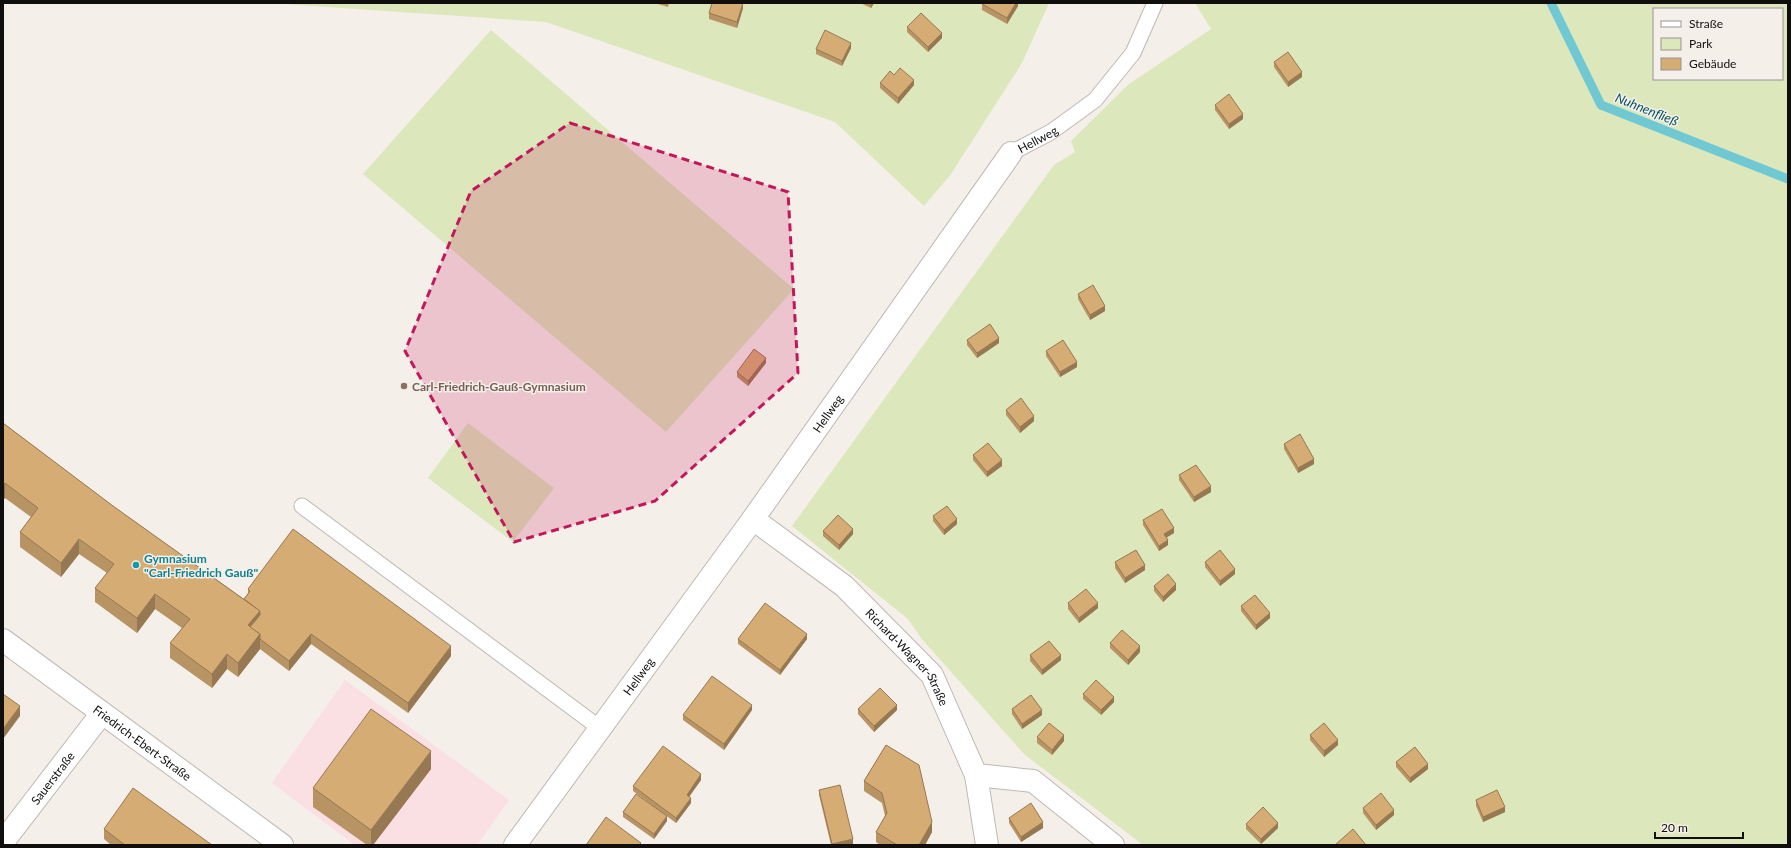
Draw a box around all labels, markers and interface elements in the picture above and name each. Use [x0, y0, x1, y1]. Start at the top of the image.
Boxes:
legend [1653, 8, 1783, 80]
text: Straße [1689, 16, 1723, 31]
text: Park [1689, 36, 1713, 51]
text: Gebäude [1689, 56, 1736, 71]
water label: Nuhnenfließ [1613, 89, 1681, 129]
street label: Hellweg [1015, 122, 1061, 156]
place label: Carl-Friedrich-Gauß-Gymnasium [412, 379, 586, 394]
marker: Carl-Friedrich-Gauß-Gymnasium [399, 381, 409, 391]
street label: Hellweg [809, 391, 846, 435]
place label: Gymnasium "Carl-Friedrich Gauß" [144, 551, 259, 580]
marker: Gymnasium "Carl-Friedrich Gauß" [131, 560, 141, 570]
street label: Richard-Wagner-Straße [863, 605, 952, 708]
street label: Hellweg [620, 654, 657, 698]
street label: Friedrich-Ebert-Straße [90, 701, 194, 783]
street label: Sauerstraße [27, 748, 77, 807]
scale bar [1655, 814, 1743, 840]
text: 20 m [1661, 820, 1688, 835]

